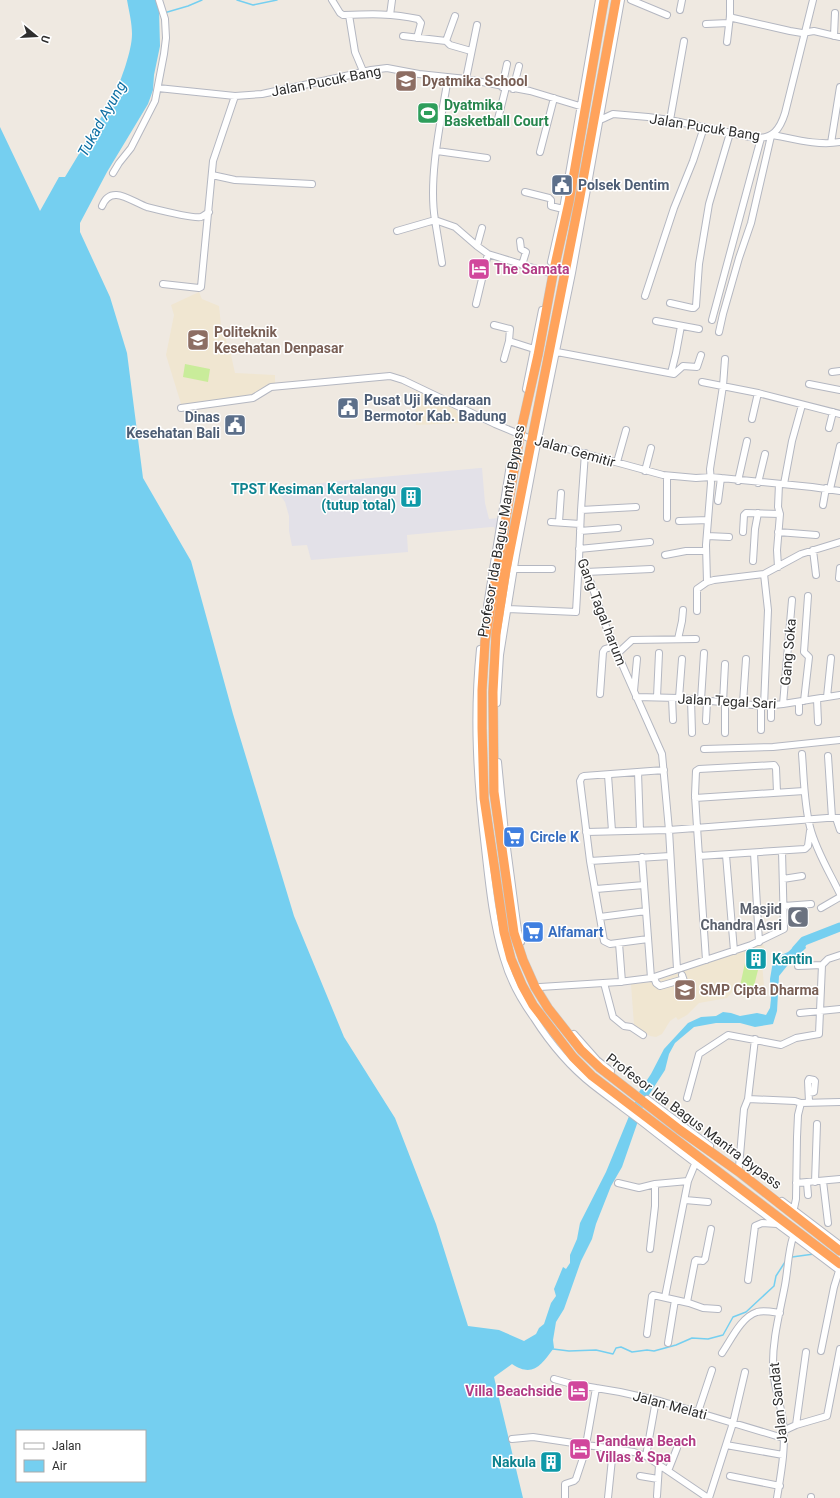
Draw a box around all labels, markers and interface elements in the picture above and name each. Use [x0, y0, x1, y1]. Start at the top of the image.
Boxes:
north arrow [16, 16, 56, 56]
text: U [38, 33, 52, 44]
street label: Jalan Pucuk Bang [270, 62, 382, 100]
school or university icon: Dyatmika School [393, 68, 419, 94]
place label: Dyatmika School [422, 73, 528, 89]
water label: Tukad Ayung [74, 78, 130, 160]
place label: Dyatmika Basketball Court [444, 97, 549, 129]
sports icon: Dyatmika Basketball Court [415, 100, 441, 126]
street label: Jalan Pucuk Bang [649, 110, 761, 144]
public building icon: Polsek Dentim [549, 172, 575, 198]
place label: Polsek Dentim [578, 177, 669, 193]
hotel icon: The Samata [466, 256, 492, 282]
place label: The Samata [494, 261, 570, 277]
place label: Politeknik Kesehatan Denpasar [214, 324, 344, 356]
school or university icon: Politeknik Kesehatan Denpasar [185, 327, 211, 353]
place label: Pusat Uji Kendaraan Bermotor Kab. Badung [364, 392, 507, 424]
public building icon: Pusat Uji Kendaraan Bermotor Kab. Badung [335, 395, 361, 421]
place label: Dinas Kesehatan Bali [126, 409, 220, 441]
public building icon: Dinas Kesehatan Bali [222, 412, 248, 438]
street label: Profesor Ida Bagus Mantra Bypass [474, 424, 528, 638]
street label: Jalan Gemitir [533, 432, 617, 470]
place label: TPST Kesiman Kertalangu (tutup total) [231, 481, 396, 514]
building icon: TPST Kesiman Kertalangu (tutup total) [398, 484, 424, 510]
street label: Gang Tagal harum [574, 556, 630, 668]
street label: Gang Soka [777, 618, 799, 686]
street label: Jalan Tegal Sari [677, 690, 777, 712]
supermarket icon: Circle K [501, 824, 527, 850]
place label: Circle K [530, 829, 579, 845]
place label: Masjid Chandra Asri [700, 901, 782, 933]
mosque icon: Masjid Chandra Asri [785, 904, 811, 930]
supermarket icon: Alfamart [520, 919, 546, 945]
place label: Alfamart [548, 924, 604, 940]
building icon: Kantin [743, 946, 769, 972]
place label: Kantin [772, 951, 813, 967]
school or university icon: SMP Cipta Dharma [672, 977, 698, 1003]
place label: SMP Cipta Dharma [700, 982, 820, 998]
street label: Profesor Ida Bagus Mantra Bypass [603, 1050, 785, 1192]
street label: Jalan Sandat [766, 1361, 790, 1444]
hotel icon: Villa Beachside [565, 1378, 591, 1404]
place label: Villa Beachside [465, 1383, 562, 1399]
street label: Jalan Melati [631, 1387, 709, 1423]
legend [16, 1430, 146, 1482]
place label: Pandawa Beach Villas & Spa [596, 1433, 696, 1465]
hotel icon: Pandawa Beach Villas & Spa [567, 1436, 593, 1462]
text: Jalan [52, 1439, 81, 1453]
building icon: Nakula [538, 1449, 564, 1475]
place label: Nakula [492, 1454, 537, 1470]
text: Air [52, 1459, 67, 1473]

